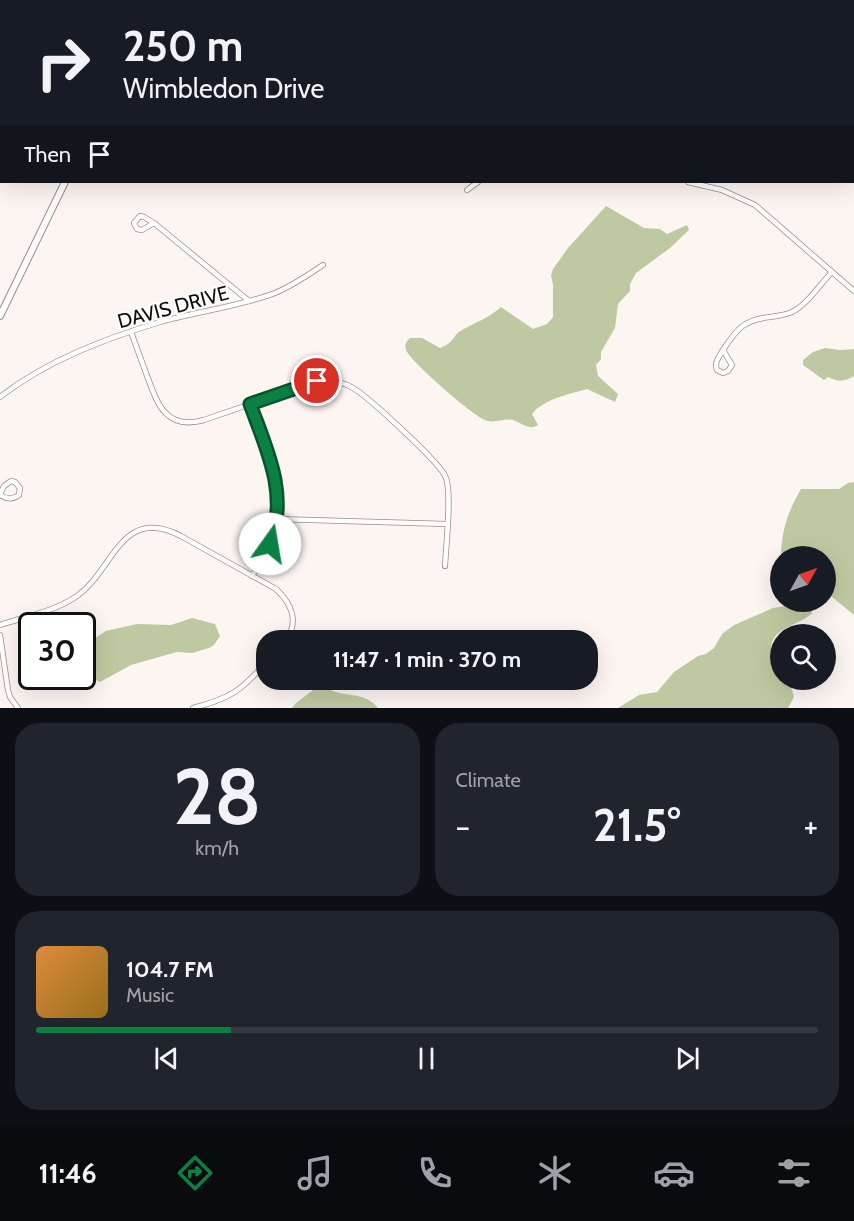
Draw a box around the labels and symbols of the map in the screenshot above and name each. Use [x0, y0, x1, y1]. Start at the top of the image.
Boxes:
street label: DAVIS DRIVE [115, 281, 231, 333]
pin [291, 355, 342, 406]
position arrow [238, 512, 302, 576]
north arrow [770, 546, 836, 612]
speed limit sign: 30 [18, 612, 96, 690]

